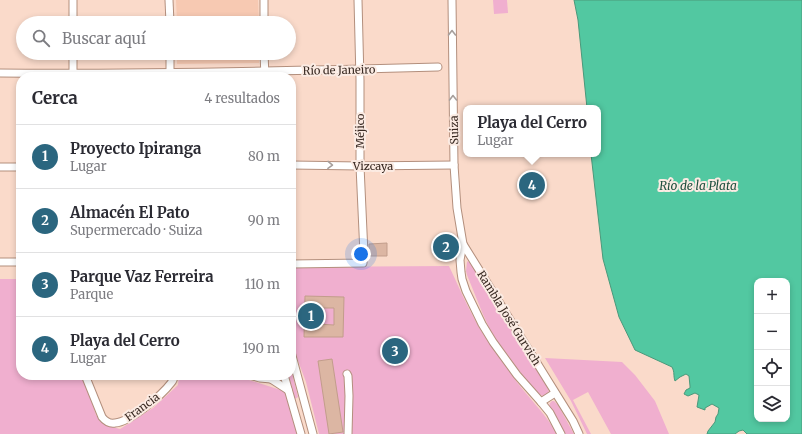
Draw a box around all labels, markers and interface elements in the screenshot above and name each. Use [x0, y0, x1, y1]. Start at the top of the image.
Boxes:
search box [16, 16, 296, 60]
icon: search [30, 27, 52, 49]
text: Buscar aquí [62, 29, 146, 48]
one-way arrow [448, 30, 456, 36]
street label: Río de Janeiro [303, 62, 376, 78]
text: Cerca [32, 87, 78, 109]
text: 4 resultados [204, 90, 280, 107]
one-way arrow [449, 95, 457, 101]
popup [463, 105, 601, 157]
street label: Méjico [353, 113, 367, 149]
text: Playa del Cerro [477, 113, 587, 132]
street label: Suiza [447, 115, 461, 145]
text: Lugar [477, 132, 514, 149]
text: Proyecto Ipiranga [70, 139, 201, 158]
text: 1 [42, 148, 48, 165]
text: 80 m [248, 148, 280, 165]
text: Lugar [70, 158, 107, 175]
street label: Vizcaya [352, 159, 393, 173]
one-way arrow [327, 161, 333, 169]
pin: 4 [519, 170, 545, 200]
water label: Río de la Plata [659, 178, 737, 193]
text: Almacén El Pato [70, 203, 189, 222]
text: 2 [41, 212, 49, 229]
text: 90 m [248, 212, 280, 229]
text: Supermercado · Suiza [70, 222, 203, 239]
pin: 2 [433, 232, 459, 262]
your location [351, 244, 371, 264]
text: Parque Vaz Ferreira [70, 267, 214, 286]
street label: Rambla José Gurvich [474, 268, 544, 369]
text: 3 [41, 276, 49, 293]
text: 110 m [245, 276, 280, 293]
map controls [754, 278, 790, 422]
button: + [754, 278, 790, 314]
text: Parque [70, 286, 113, 303]
pin: 1 [298, 301, 324, 331]
button: − [754, 314, 790, 350]
text: Playa del Cerro [70, 331, 180, 350]
pin: 3 [382, 336, 408, 366]
text: 4 [41, 340, 49, 357]
text: 190 m [243, 340, 280, 357]
text: Lugar [70, 350, 107, 367]
button: locate [754, 350, 790, 386]
button: layers [754, 386, 790, 422]
street label: Francia [122, 390, 162, 424]

